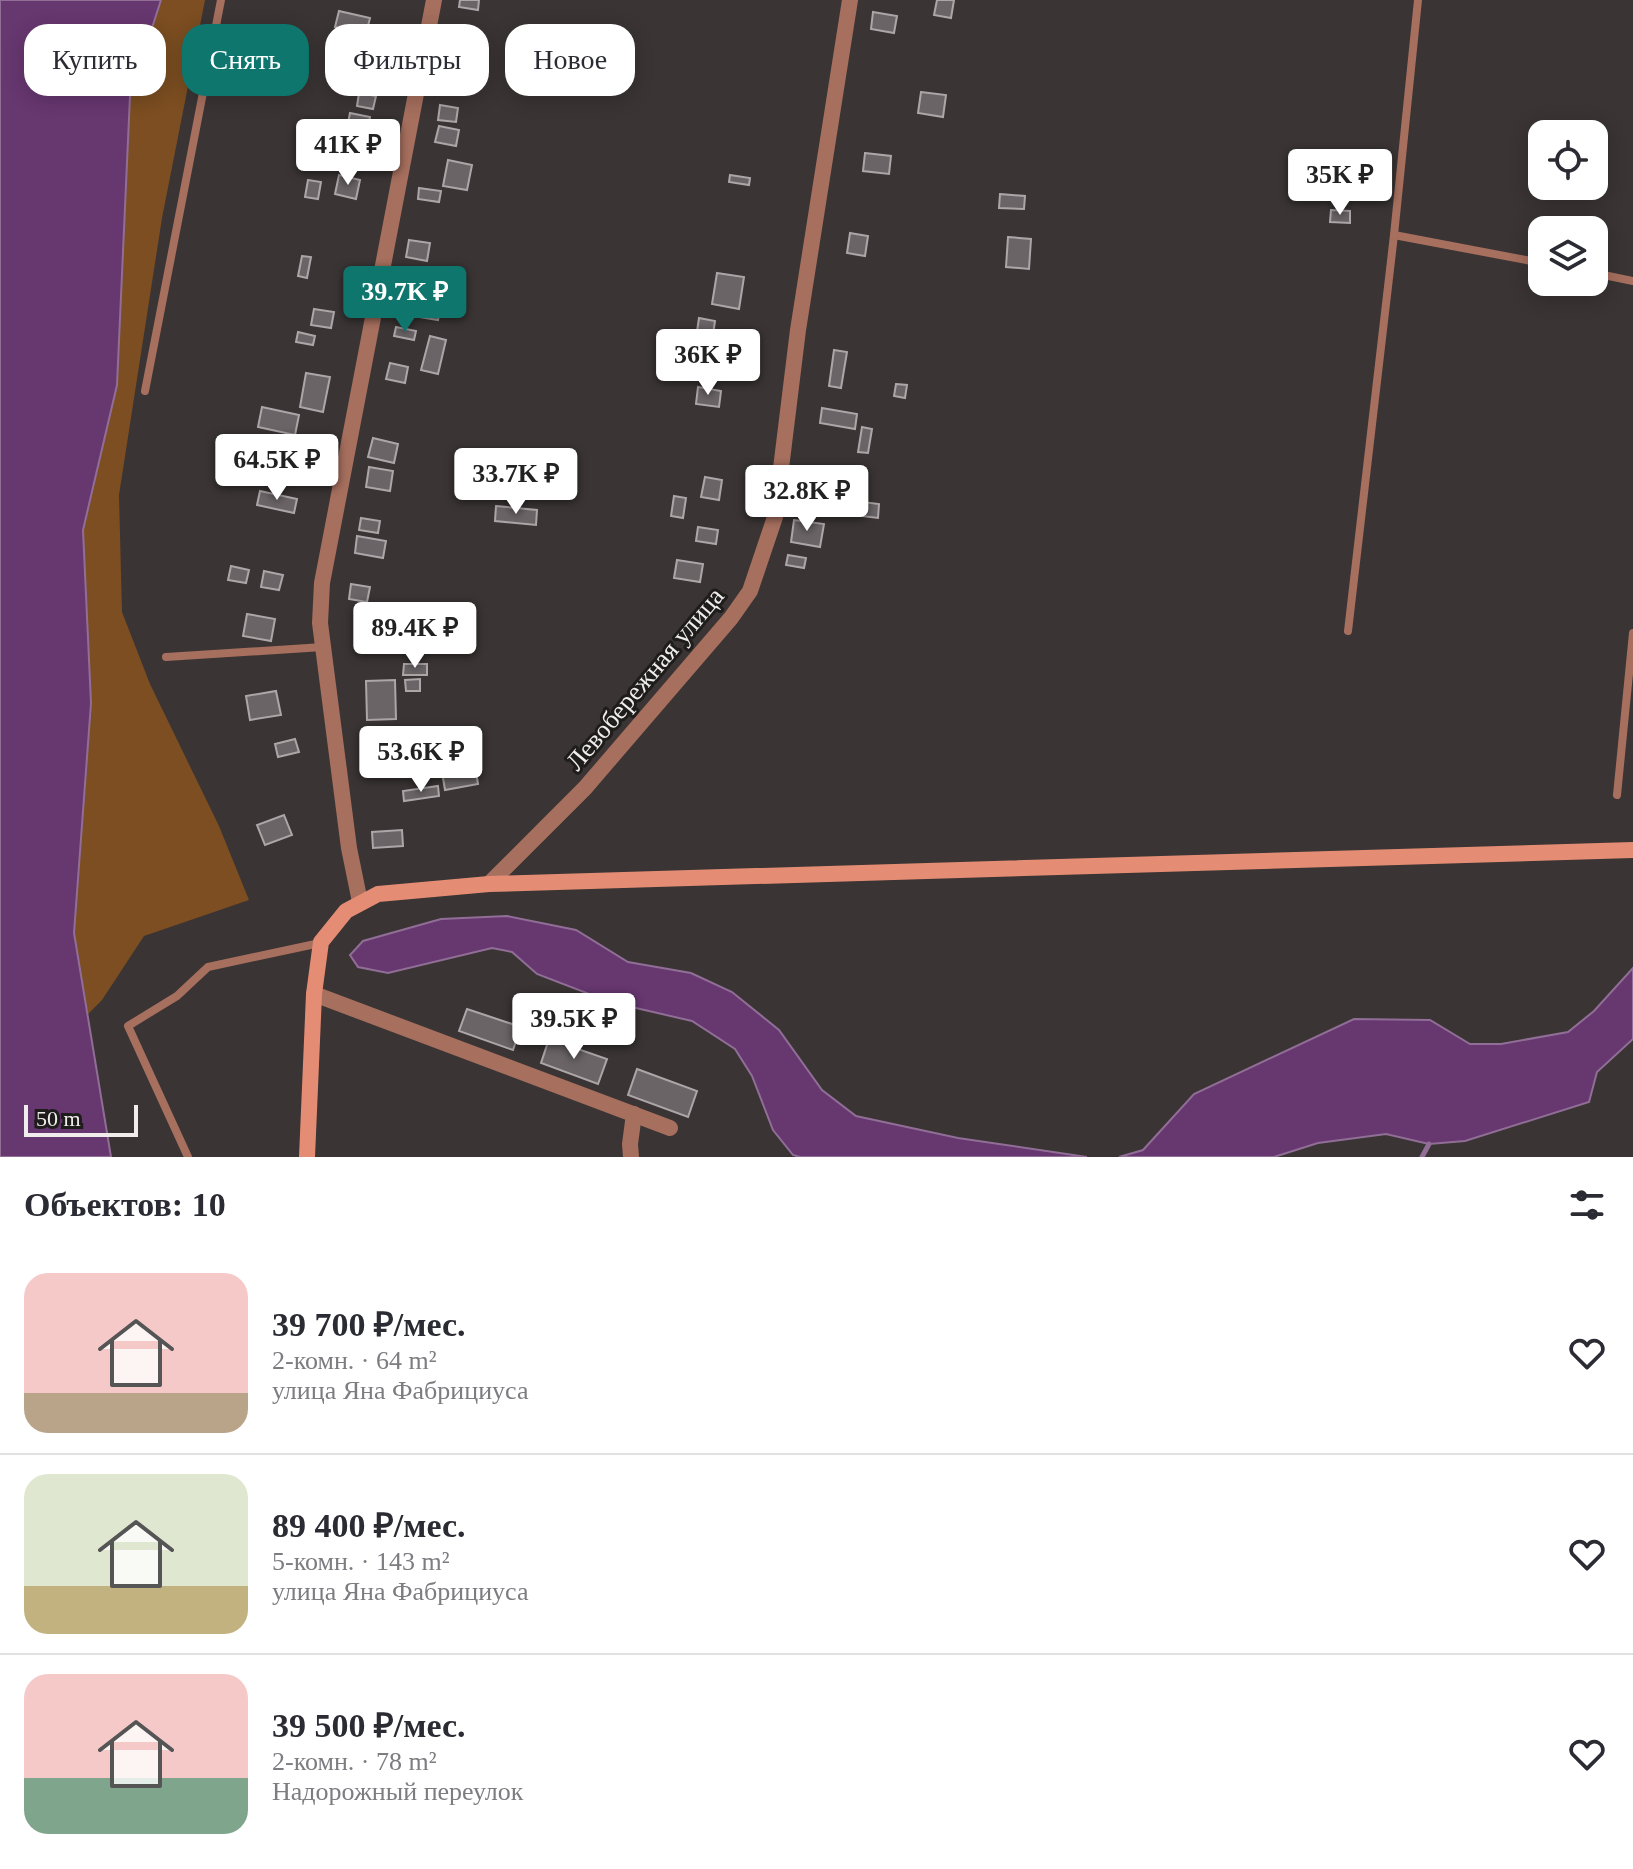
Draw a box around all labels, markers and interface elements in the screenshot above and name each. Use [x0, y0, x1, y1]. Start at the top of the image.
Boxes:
chip: Купить [24, 24, 166, 96]
chip: Снять [182, 24, 309, 96]
chip: Фильтры [325, 24, 489, 96]
chip: Новое [505, 24, 635, 96]
pin: 41K ₽ [292, 119, 404, 187]
map controls [1528, 120, 1608, 296]
button: locate [1528, 120, 1608, 200]
text: 41K ₽ [314, 130, 382, 159]
pin: 35K ₽ [1284, 149, 1396, 217]
text: 35K ₽ [1306, 160, 1374, 189]
button: layers [1528, 216, 1608, 296]
pin: 39.7K ₽ [331, 266, 479, 334]
text: 39.7K ₽ [361, 277, 449, 306]
pin: 36K ₽ [652, 329, 764, 397]
text: 36K ₽ [674, 340, 742, 369]
pin: 64.5K ₽ [203, 434, 351, 502]
text: 64.5K ₽ [233, 445, 321, 474]
pin: 33.7K ₽ [442, 448, 590, 516]
text: 33.7K ₽ [472, 459, 560, 488]
pin: 32.8K ₽ [733, 465, 881, 533]
text: 32.8K ₽ [763, 476, 851, 505]
street label: Левобережная улица [560, 582, 730, 776]
pin: 89.4K ₽ [341, 602, 489, 670]
text: 89.4K ₽ [371, 613, 459, 642]
pin: 53.6K ₽ [347, 726, 495, 794]
text: 53.6K ₽ [377, 737, 465, 766]
pin: 39.5K ₽ [500, 993, 648, 1061]
text: 39.5K ₽ [530, 1004, 618, 1033]
scale bar [24, 1101, 138, 1137]
text: 50 m [36, 1106, 81, 1131]
icon: filters [1565, 1183, 1609, 1227]
text: Объектов: 10 [24, 1186, 226, 1223]
icon: home [88, 1305, 184, 1401]
text: 39 700 ₽/мес. [272, 1306, 466, 1343]
icon: heart [1565, 1331, 1609, 1375]
text: 2-комн. · 64 m² [272, 1346, 437, 1375]
text: улица Яна Фабрициуса [272, 1376, 528, 1405]
icon: home [88, 1506, 184, 1602]
text: 89 400 ₽/мес. [272, 1507, 466, 1544]
icon: heart [1565, 1532, 1609, 1576]
text: 5-комн. · 143 m² [272, 1547, 450, 1576]
text: улица Яна Фабрициуса [272, 1577, 528, 1606]
icon: home [88, 1706, 184, 1802]
text: 39 500 ₽/мес. [272, 1707, 466, 1744]
icon: heart [1565, 1732, 1609, 1776]
text: 2-комн. · 78 m² [272, 1747, 437, 1776]
text: Надорожный переулок [272, 1777, 523, 1806]

